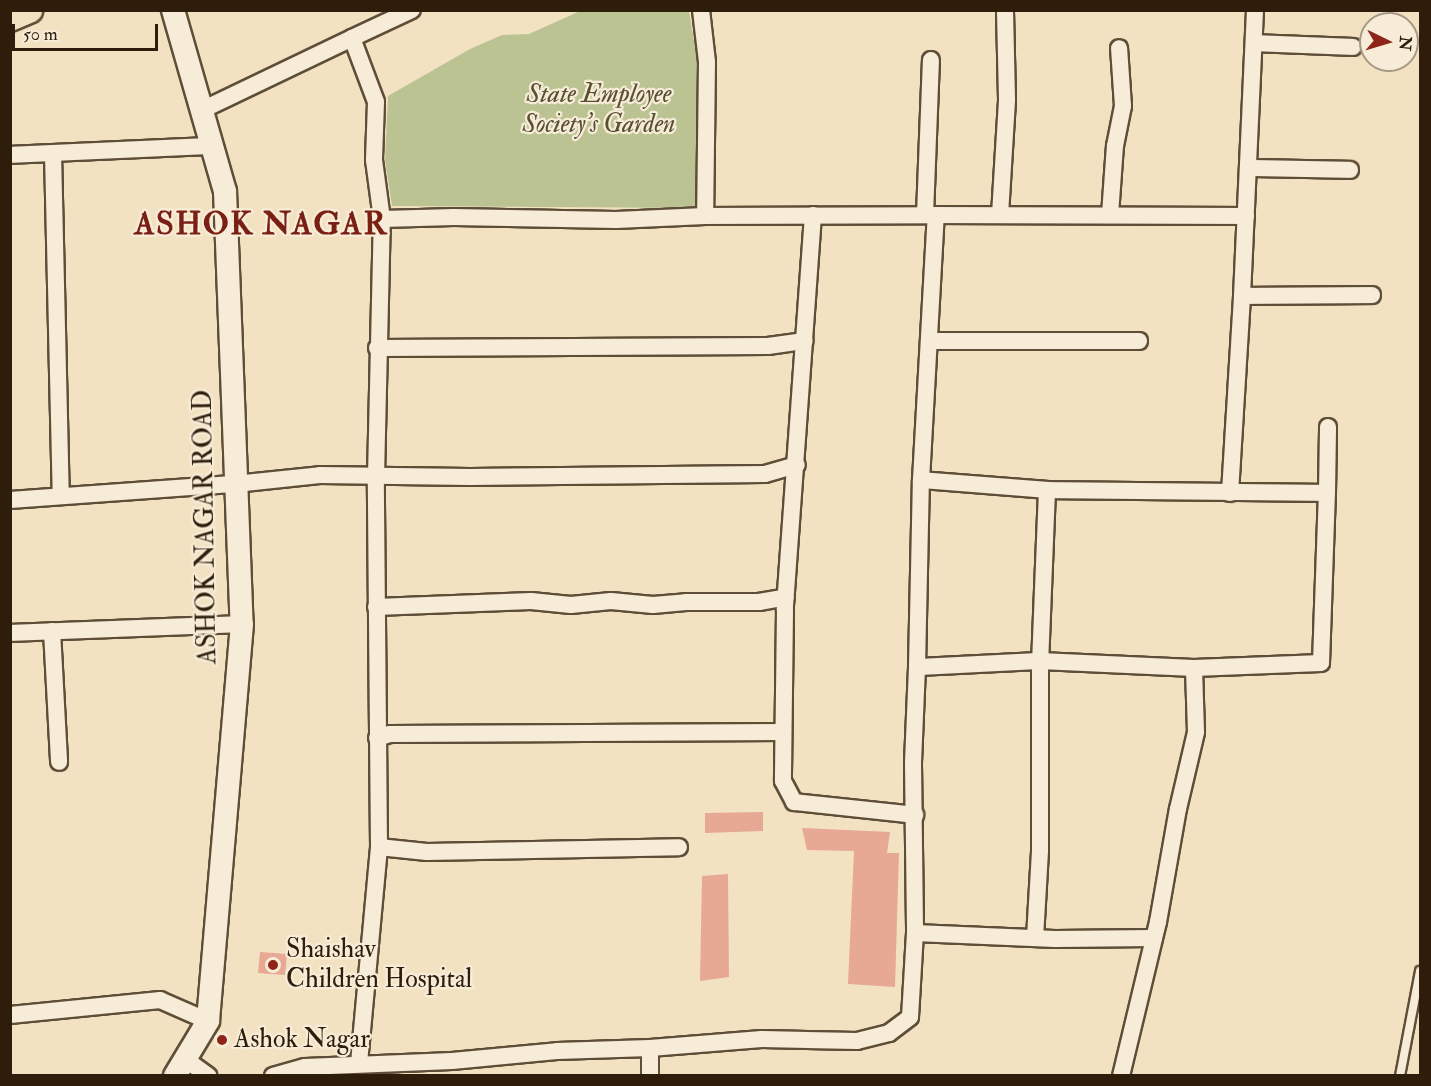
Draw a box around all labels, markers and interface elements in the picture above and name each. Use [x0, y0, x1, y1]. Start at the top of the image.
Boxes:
scale bar [15, 12, 160, 50]
north arrow [1359, 12, 1419, 72]
text: 50 m [23, 23, 58, 46]
text: N [1394, 35, 1416, 51]
park label: State Employee Society's Garden [523, 79, 675, 140]
district label: ASHOK NAGAR [134, 205, 388, 243]
street label: ASHOK NAGAR ROAD [188, 389, 224, 665]
place label: Shaishav Children Hospital [286, 934, 472, 996]
marker: Shaishav Children Hospital [264, 956, 282, 974]
place label: Ashok Nagar [234, 1024, 370, 1056]
marker: Ashok Nagar [215, 1033, 229, 1047]

